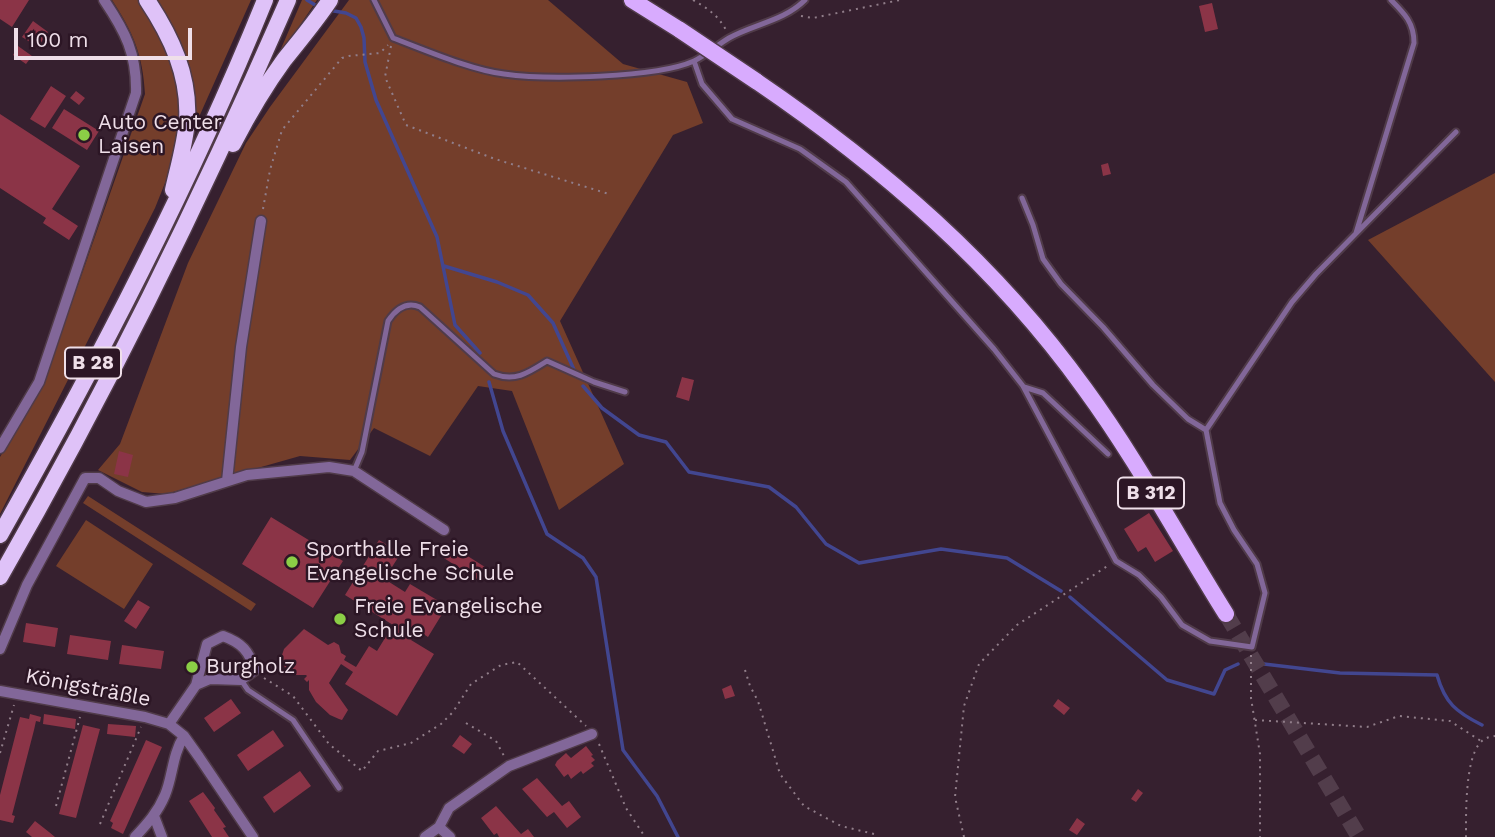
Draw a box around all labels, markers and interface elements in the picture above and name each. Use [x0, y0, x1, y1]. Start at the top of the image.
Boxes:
scale bar [18, 14, 196, 58]
text: 100 m [27, 27, 89, 52]
place label: Auto Center Laisen [98, 110, 222, 160]
marker: Auto Center Laisen [76, 127, 92, 143]
road number: B 28 [65, 348, 121, 378]
road number: B 312 [1118, 478, 1184, 508]
place label: Sporthalle Freie Evangelische Schule [306, 537, 514, 587]
marker: Sporthalle Freie Evangelische Schule [284, 554, 300, 570]
place label: Freie Evangelische Schule [354, 594, 543, 644]
marker: Freie Evangelische Schule [332, 611, 348, 627]
place label: Burgholz [206, 654, 295, 680]
marker: Burgholz [184, 659, 200, 675]
street label: Königsträßle [23, 664, 153, 712]

